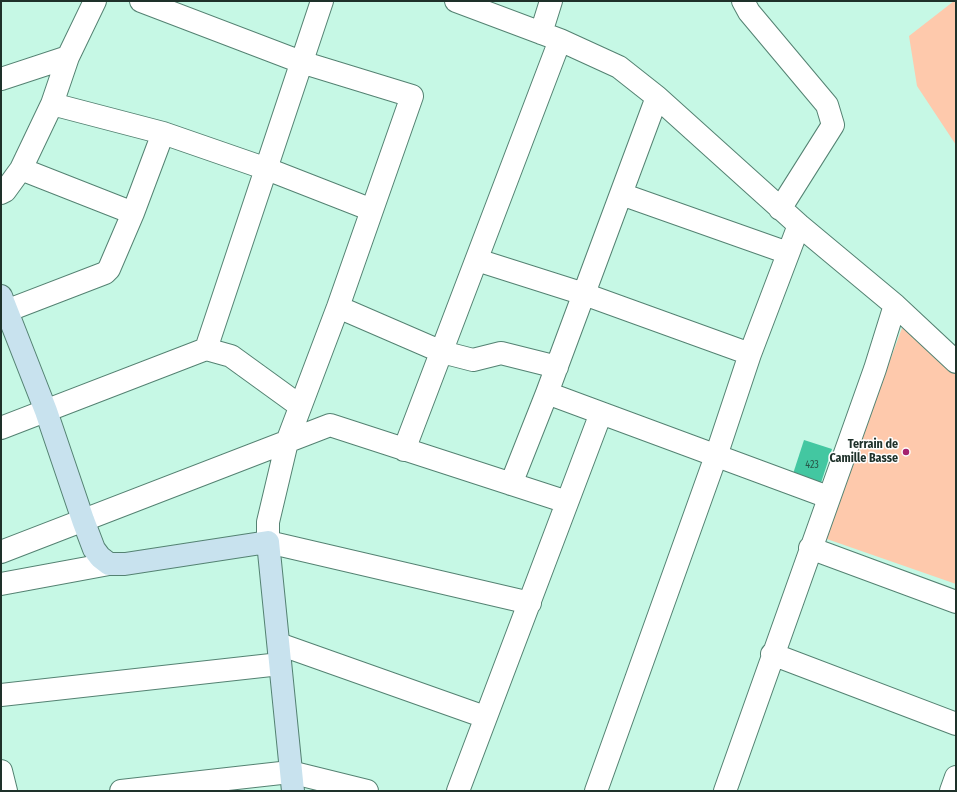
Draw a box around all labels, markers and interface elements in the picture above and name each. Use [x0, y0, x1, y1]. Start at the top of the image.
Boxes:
place label: Terrain de Camille Basse [829, 438, 898, 466]
marker: Terrain de Camille Basse [901, 447, 911, 457]
house number: 423 [805, 459, 819, 471]

